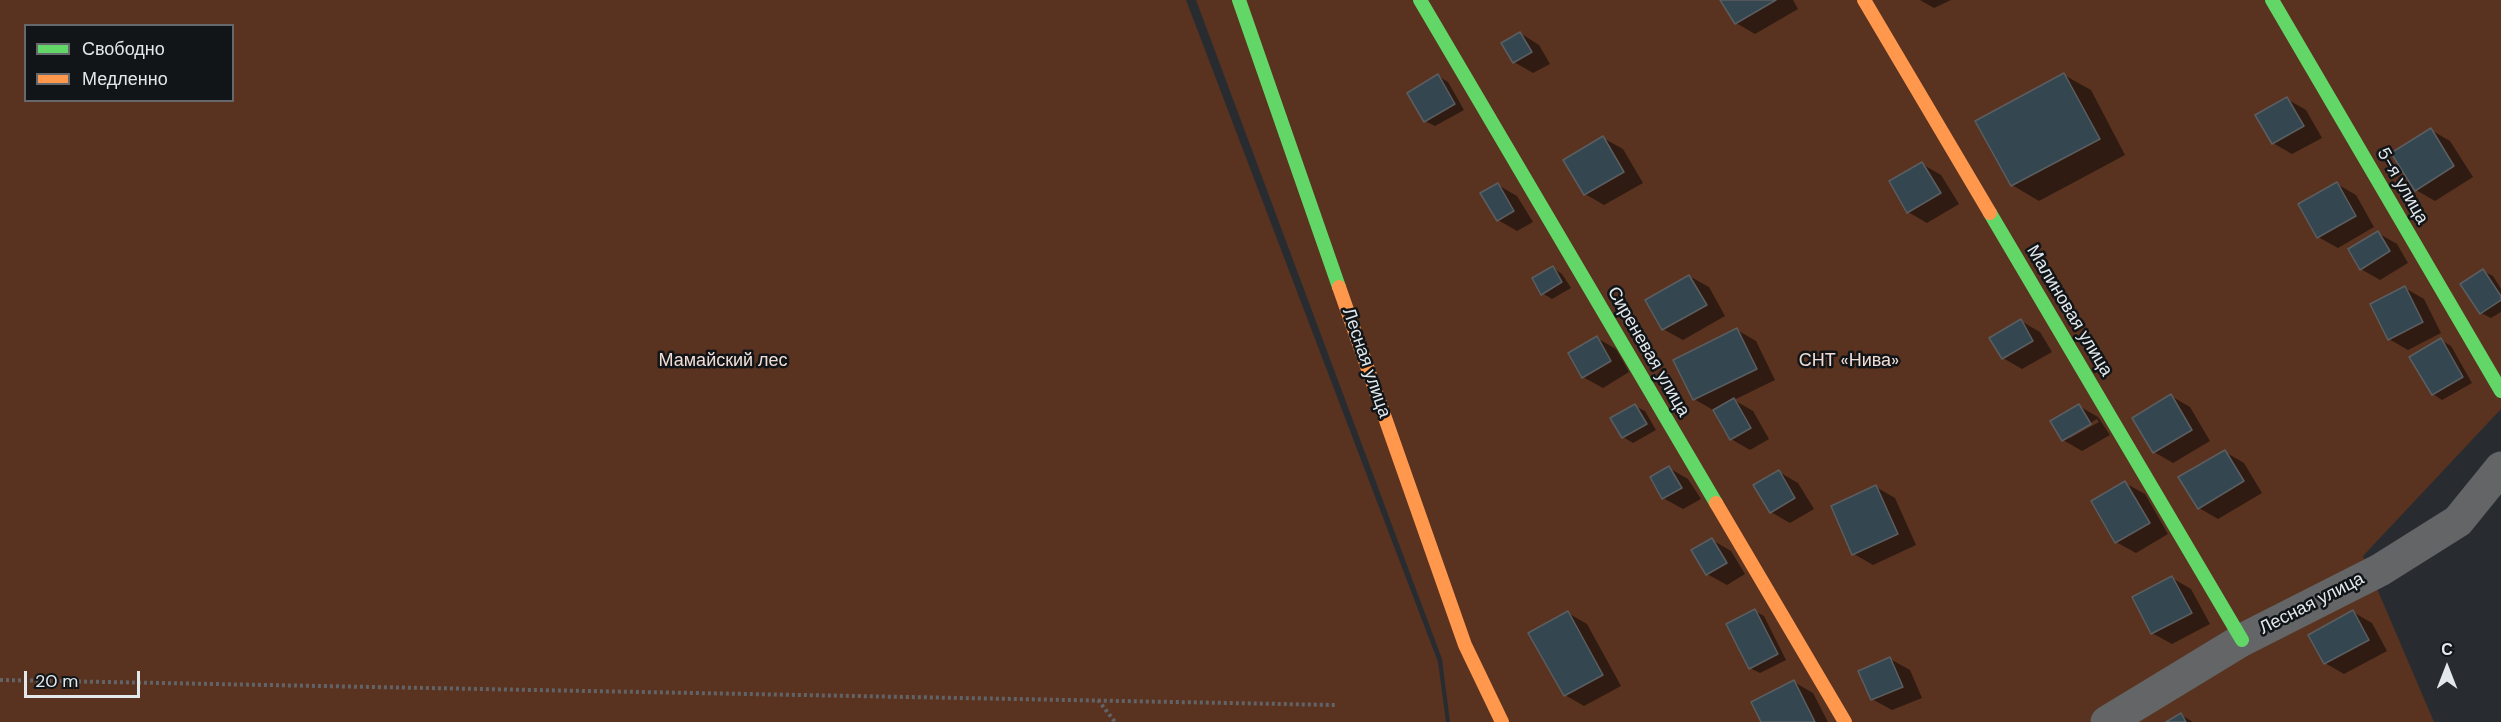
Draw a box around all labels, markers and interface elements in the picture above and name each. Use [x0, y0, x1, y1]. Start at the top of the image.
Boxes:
legend [24, 24, 234, 102]
text: Свободно [82, 37, 165, 61]
text: Медленно [82, 67, 168, 91]
street label: 5-я улица [2371, 144, 2433, 228]
street label: Малиновая улица [2021, 242, 2117, 380]
street label: Сиреневая улица [1602, 283, 1694, 421]
street label: Лесная улица [1337, 305, 1395, 421]
park label: Мамайский лес [659, 350, 787, 372]
park label: СНТ «Нива» [1799, 350, 1899, 372]
street label: Лесная улица [2256, 568, 2368, 640]
north arrow [2417, 638, 2477, 698]
text: С [2441, 639, 2453, 660]
scale bar [27, 659, 142, 697]
text: 20 m [35, 669, 78, 693]

